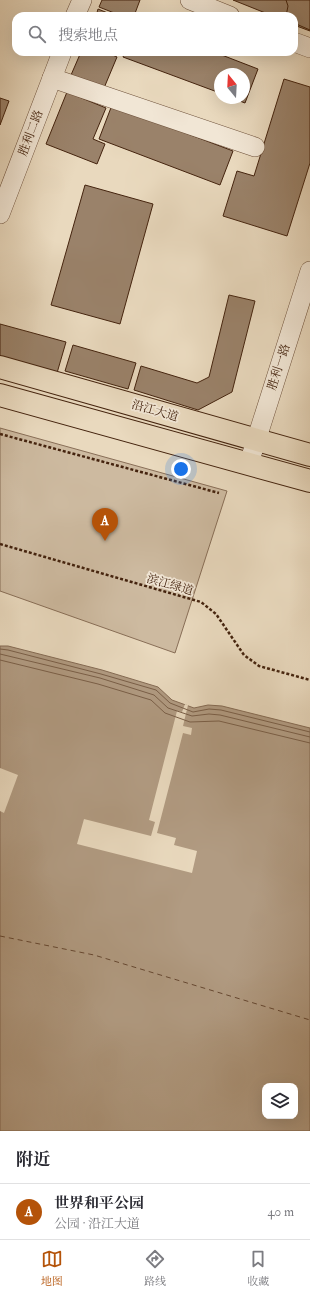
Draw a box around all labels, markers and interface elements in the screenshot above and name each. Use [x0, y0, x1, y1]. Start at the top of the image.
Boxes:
search box [12, 12, 298, 56]
icon: search [26, 23, 48, 45]
text: 搜索地点 [58, 26, 118, 45]
north arrow [214, 68, 250, 104]
street label: 胜利二路 [15, 108, 47, 158]
street label: 胜利一路 [264, 342, 294, 392]
street label: 沿江大道 [130, 397, 180, 425]
your location [171, 459, 191, 479]
pin: A [92, 508, 118, 541]
street label: 滨江绿道 [145, 571, 195, 599]
map controls [262, 1083, 298, 1119]
button: layers [262, 1083, 298, 1119]
text: 附近 [16, 1149, 50, 1170]
text: 世界和平公园 [54, 1194, 144, 1213]
text: A [25, 1204, 33, 1220]
text: 40 m [268, 1204, 294, 1220]
text: 公园 · 沿江大道 [54, 1216, 140, 1232]
tab: 地图 [41, 1248, 63, 1288]
tab: 路线 [144, 1248, 166, 1288]
tab: 收藏 [247, 1248, 269, 1288]

